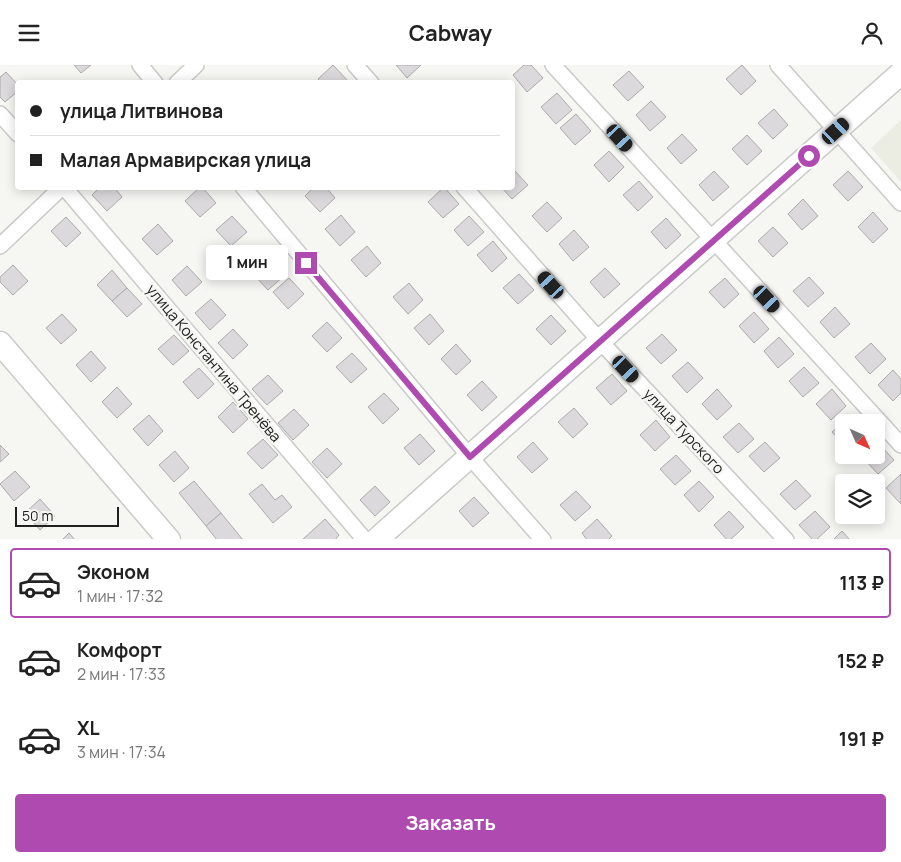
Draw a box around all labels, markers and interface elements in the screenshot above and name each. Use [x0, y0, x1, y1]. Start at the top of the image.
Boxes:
text: Cabway [409, 18, 492, 48]
icon: menu [15, 19, 43, 47]
icon: person [858, 19, 886, 47]
text: улица Литвинова [60, 98, 223, 124]
car [819, 115, 852, 147]
car [604, 122, 635, 154]
route start [798, 145, 820, 167]
text: Малая Армавирская улица [60, 147, 311, 173]
callout: 1 мин [206, 245, 288, 281]
text: 1 мин [226, 251, 268, 273]
route end [295, 252, 317, 274]
car [535, 269, 566, 301]
street label: улица Константина Тренёва [142, 280, 286, 446]
car [751, 283, 782, 315]
car [610, 353, 641, 385]
street label: улица Турского [639, 384, 729, 479]
north arrow [835, 414, 885, 464]
map controls [835, 414, 885, 524]
button: layers [835, 474, 885, 524]
scale bar [15, 505, 119, 528]
text: 50 m [22, 506, 53, 525]
text: Эконом [77, 559, 150, 585]
icon: car [17, 561, 62, 606]
text: 113 ₽ [839, 570, 884, 596]
text: 1 мин · 17:32 [77, 585, 163, 607]
text: Комфорт [77, 637, 162, 663]
icon: car [17, 639, 62, 684]
text: 152 ₽ [837, 648, 884, 674]
text: 2 мин · 17:33 [77, 663, 166, 685]
text: XL [77, 715, 100, 741]
icon: car [17, 717, 62, 762]
text: 191 ₽ [839, 726, 884, 752]
text: 3 мин · 17:34 [77, 741, 166, 763]
button: Заказать [15, 794, 886, 852]

